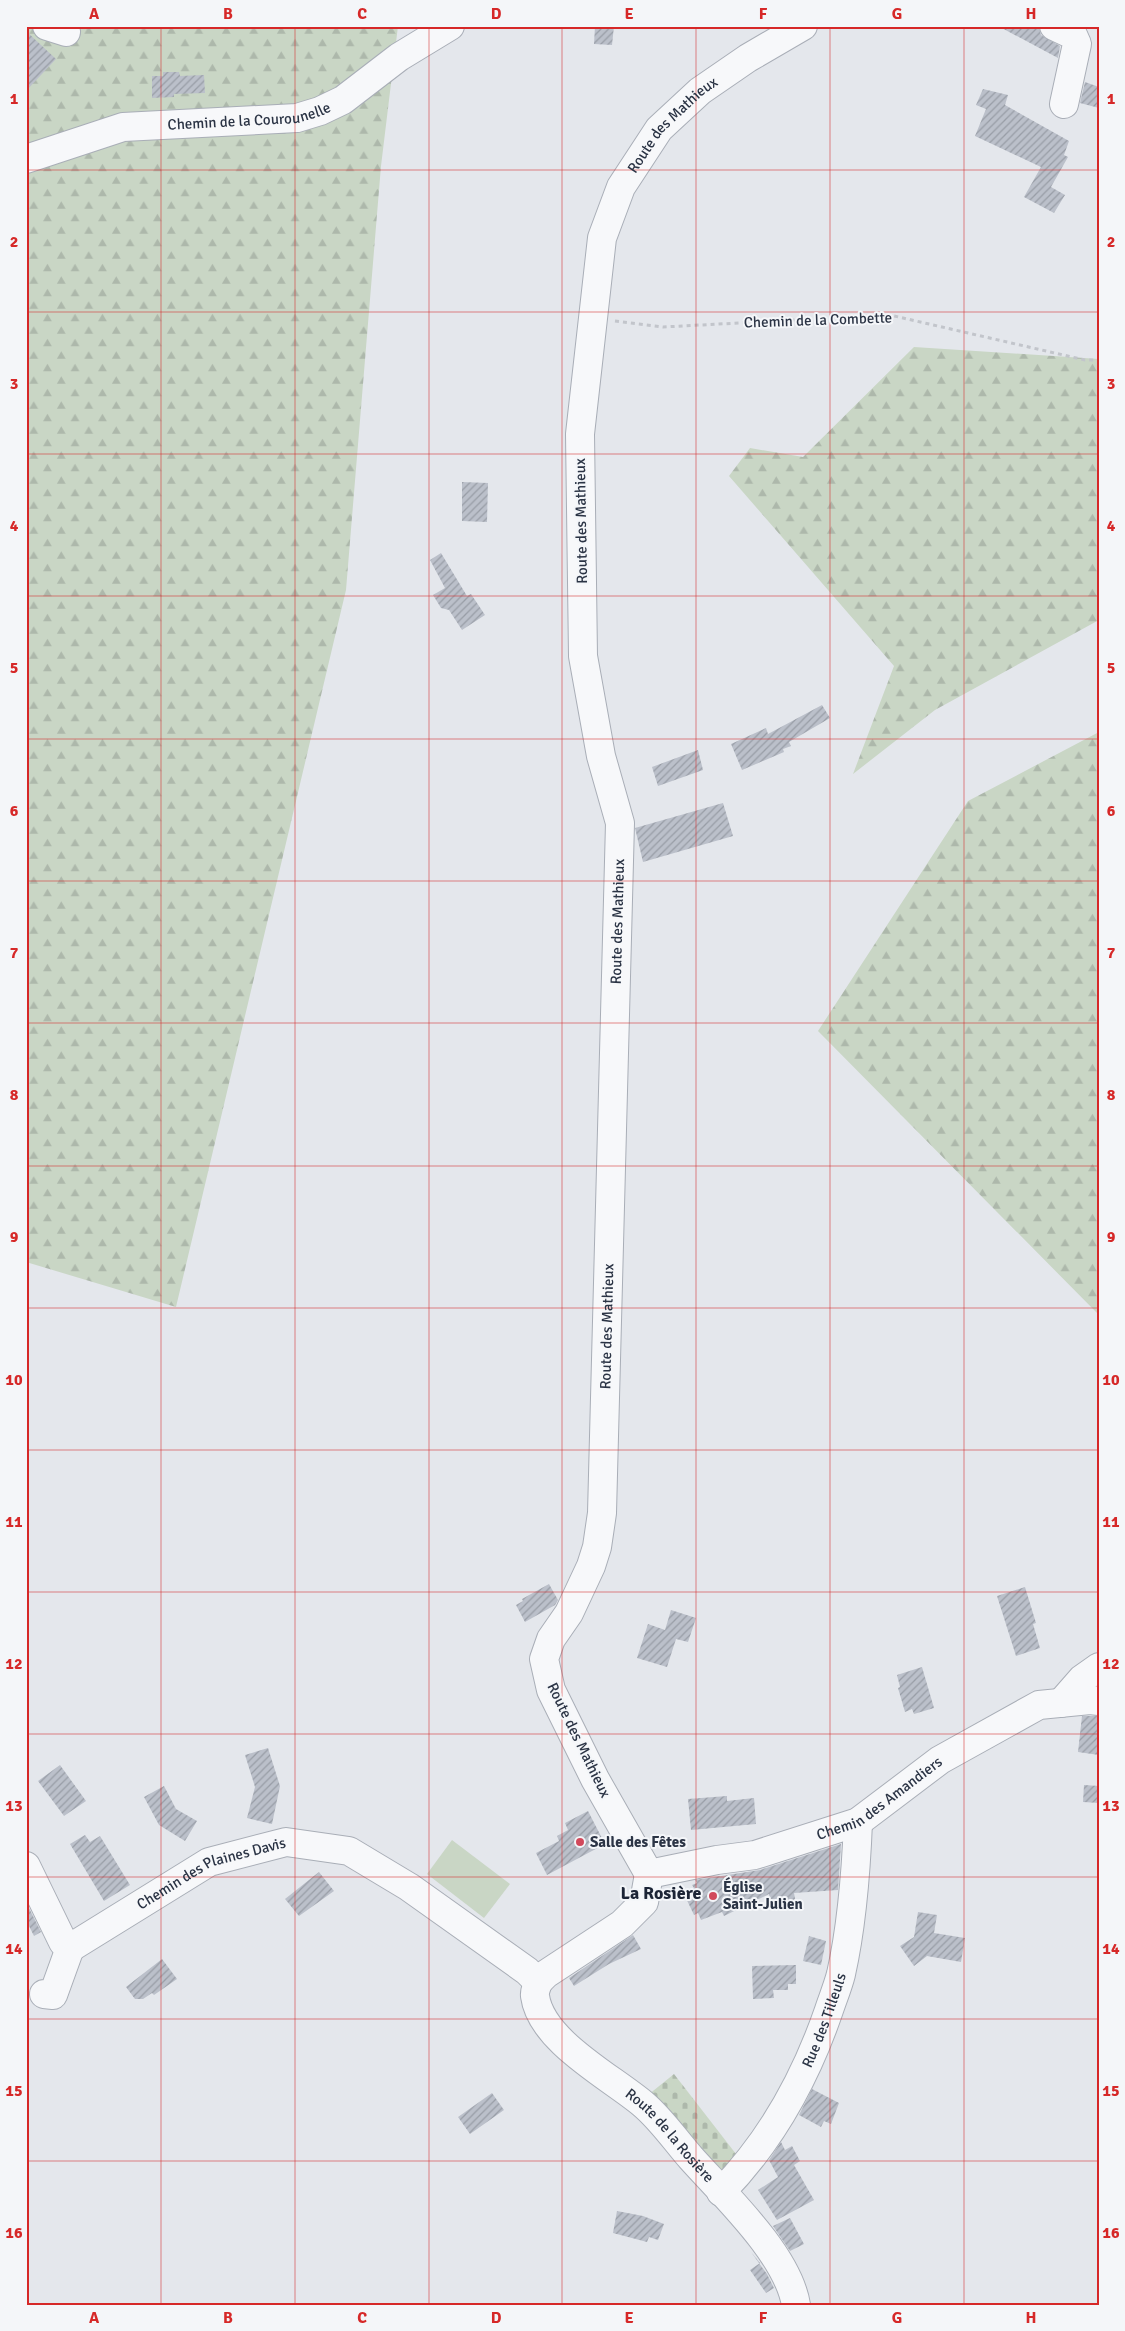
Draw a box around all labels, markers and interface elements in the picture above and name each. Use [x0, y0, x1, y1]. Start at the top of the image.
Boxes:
text: A [89, 4, 100, 24]
text: B [223, 4, 233, 24]
text: C [357, 4, 367, 24]
text: D [491, 4, 502, 24]
text: E [624, 4, 634, 24]
text: F [759, 4, 768, 24]
text: G [892, 4, 902, 24]
text: H [1026, 4, 1036, 24]
street label: Route des Mathieux [624, 73, 721, 176]
text: 1 [10, 89, 19, 109]
text: 1 [1107, 89, 1116, 109]
street label: Chemin de la Courounelle [167, 98, 334, 134]
text: 2 [10, 232, 18, 252]
text: 2 [1107, 232, 1115, 252]
street label: Chemin de la Combette [744, 308, 892, 332]
text: 3 [10, 374, 18, 394]
text: 3 [1107, 374, 1115, 394]
street label: Route des Mathieux [571, 458, 591, 584]
text: 4 [10, 516, 19, 536]
text: 4 [1107, 516, 1116, 536]
text: 5 [10, 658, 18, 678]
text: 5 [1107, 658, 1115, 678]
text: 6 [10, 801, 19, 821]
text: 6 [1107, 801, 1116, 821]
street label: Route des Mathieux [607, 858, 628, 985]
text: 7 [10, 943, 19, 963]
text: 7 [1107, 943, 1116, 963]
text: 8 [10, 1085, 19, 1105]
text: 8 [1107, 1085, 1116, 1105]
text: 9 [10, 1227, 19, 1247]
text: 9 [1107, 1227, 1116, 1247]
street label: Route des Mathieux [596, 1263, 618, 1390]
text: 10 [5, 1370, 23, 1390]
text: 10 [1102, 1370, 1120, 1390]
text: 11 [5, 1512, 23, 1532]
text: 11 [1102, 1512, 1120, 1532]
text: 12 [5, 1654, 23, 1674]
text: 12 [1102, 1654, 1120, 1674]
street label: Route des Mathieux [543, 1680, 615, 1801]
street label: Chemin des Amandiers [814, 1752, 946, 1844]
text: 13 [5, 1796, 23, 1816]
text: 13 [1102, 1796, 1120, 1816]
street label: Chemin des Plaines Davis [133, 1833, 288, 1913]
place label: Salle des Fêtes [590, 1833, 686, 1851]
marker: Salle des Fêtes [574, 1836, 586, 1848]
place label: Église Saint-Julien [723, 1877, 803, 1913]
district label: La Rosière [621, 1882, 702, 1904]
marker: Église Saint-Julien [707, 1890, 719, 1902]
text: 14 [5, 1939, 23, 1959]
text: 14 [1102, 1939, 1120, 1959]
street label: Rue des Tilleuls [798, 1971, 850, 2071]
text: 15 [5, 2081, 23, 2101]
text: 15 [1102, 2081, 1120, 2101]
street label: Route de la Rosière [622, 2085, 718, 2186]
text: 16 [5, 2223, 23, 2243]
text: 16 [1102, 2223, 1120, 2243]
text: A [89, 2308, 100, 2328]
text: B [223, 2308, 233, 2328]
text: C [357, 2308, 367, 2328]
text: D [491, 2308, 502, 2328]
text: E [624, 2308, 634, 2328]
text: F [759, 2308, 768, 2328]
text: G [892, 2308, 902, 2328]
text: H [1026, 2308, 1036, 2328]

